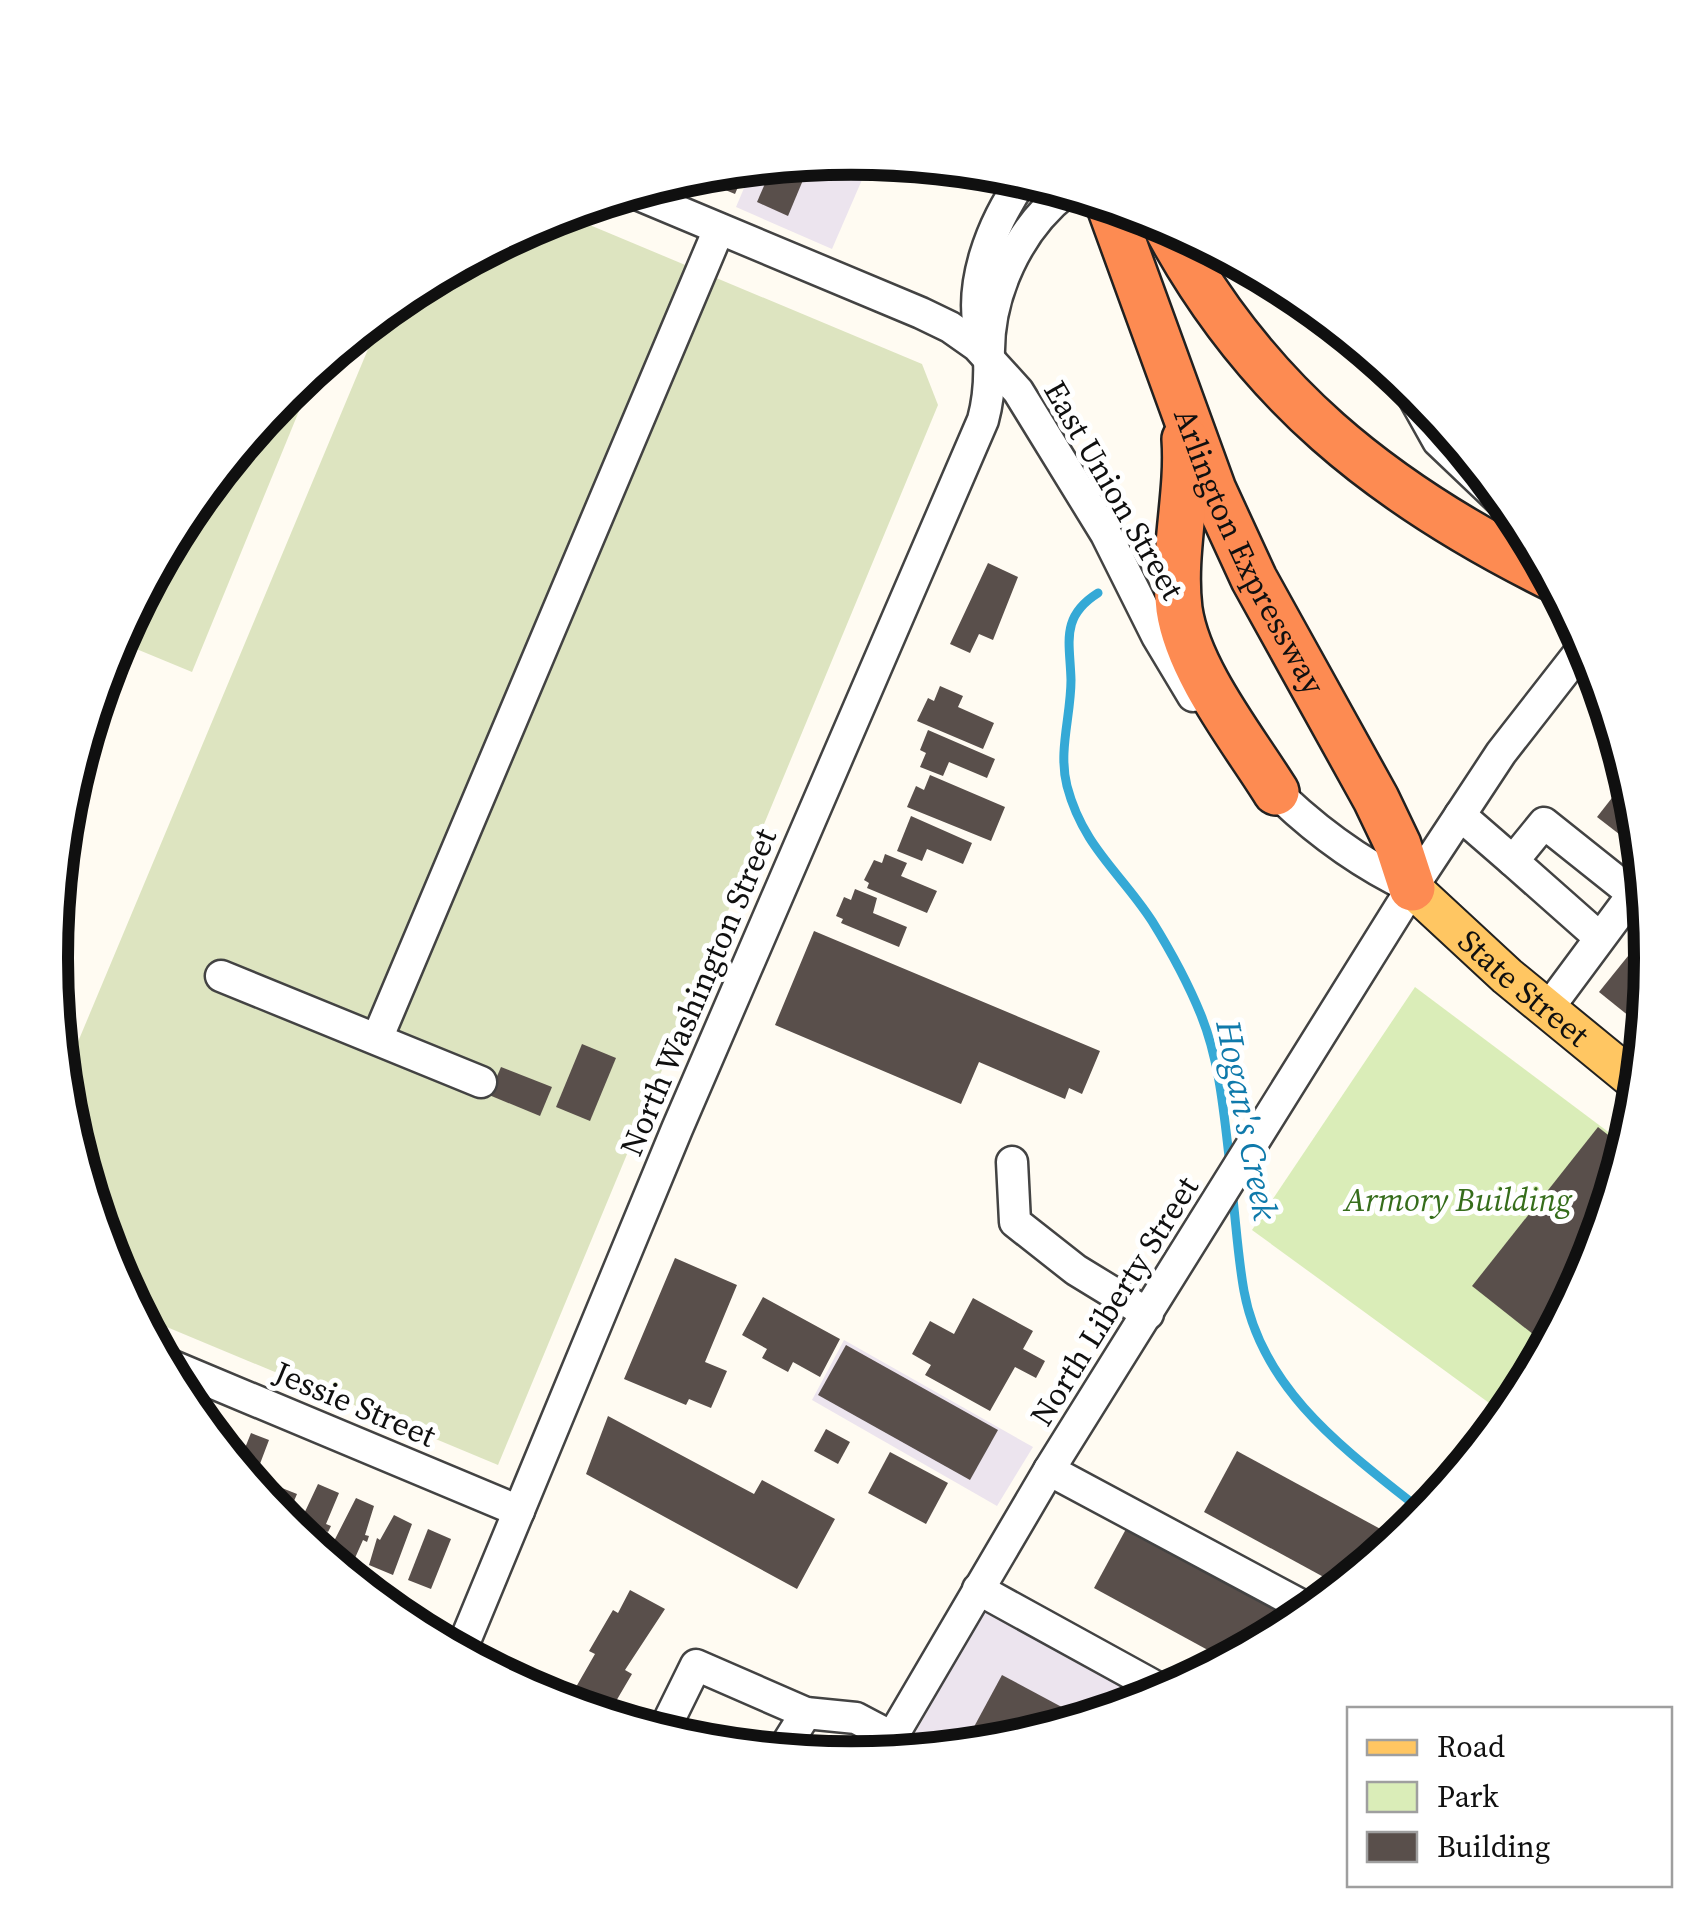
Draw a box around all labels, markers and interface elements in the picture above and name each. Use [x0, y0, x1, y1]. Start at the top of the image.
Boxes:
street label: East Union Street [1034, 373, 1195, 608]
street label: Arlington Expressway [1163, 402, 1336, 703]
street label: North Washington Street [609, 821, 787, 1162]
street label: State Street [1448, 920, 1599, 1057]
water label: Hogan's Creek [1204, 1015, 1290, 1224]
street label: North Liberty Street [1019, 1167, 1209, 1434]
park label: Armory Building [1342, 1178, 1573, 1222]
street label: Jessie Street [267, 1350, 443, 1458]
legend [1347, 1707, 1672, 1887]
text: Road [1437, 1726, 1505, 1767]
text: Park [1437, 1776, 1499, 1817]
text: Building [1437, 1826, 1550, 1867]

